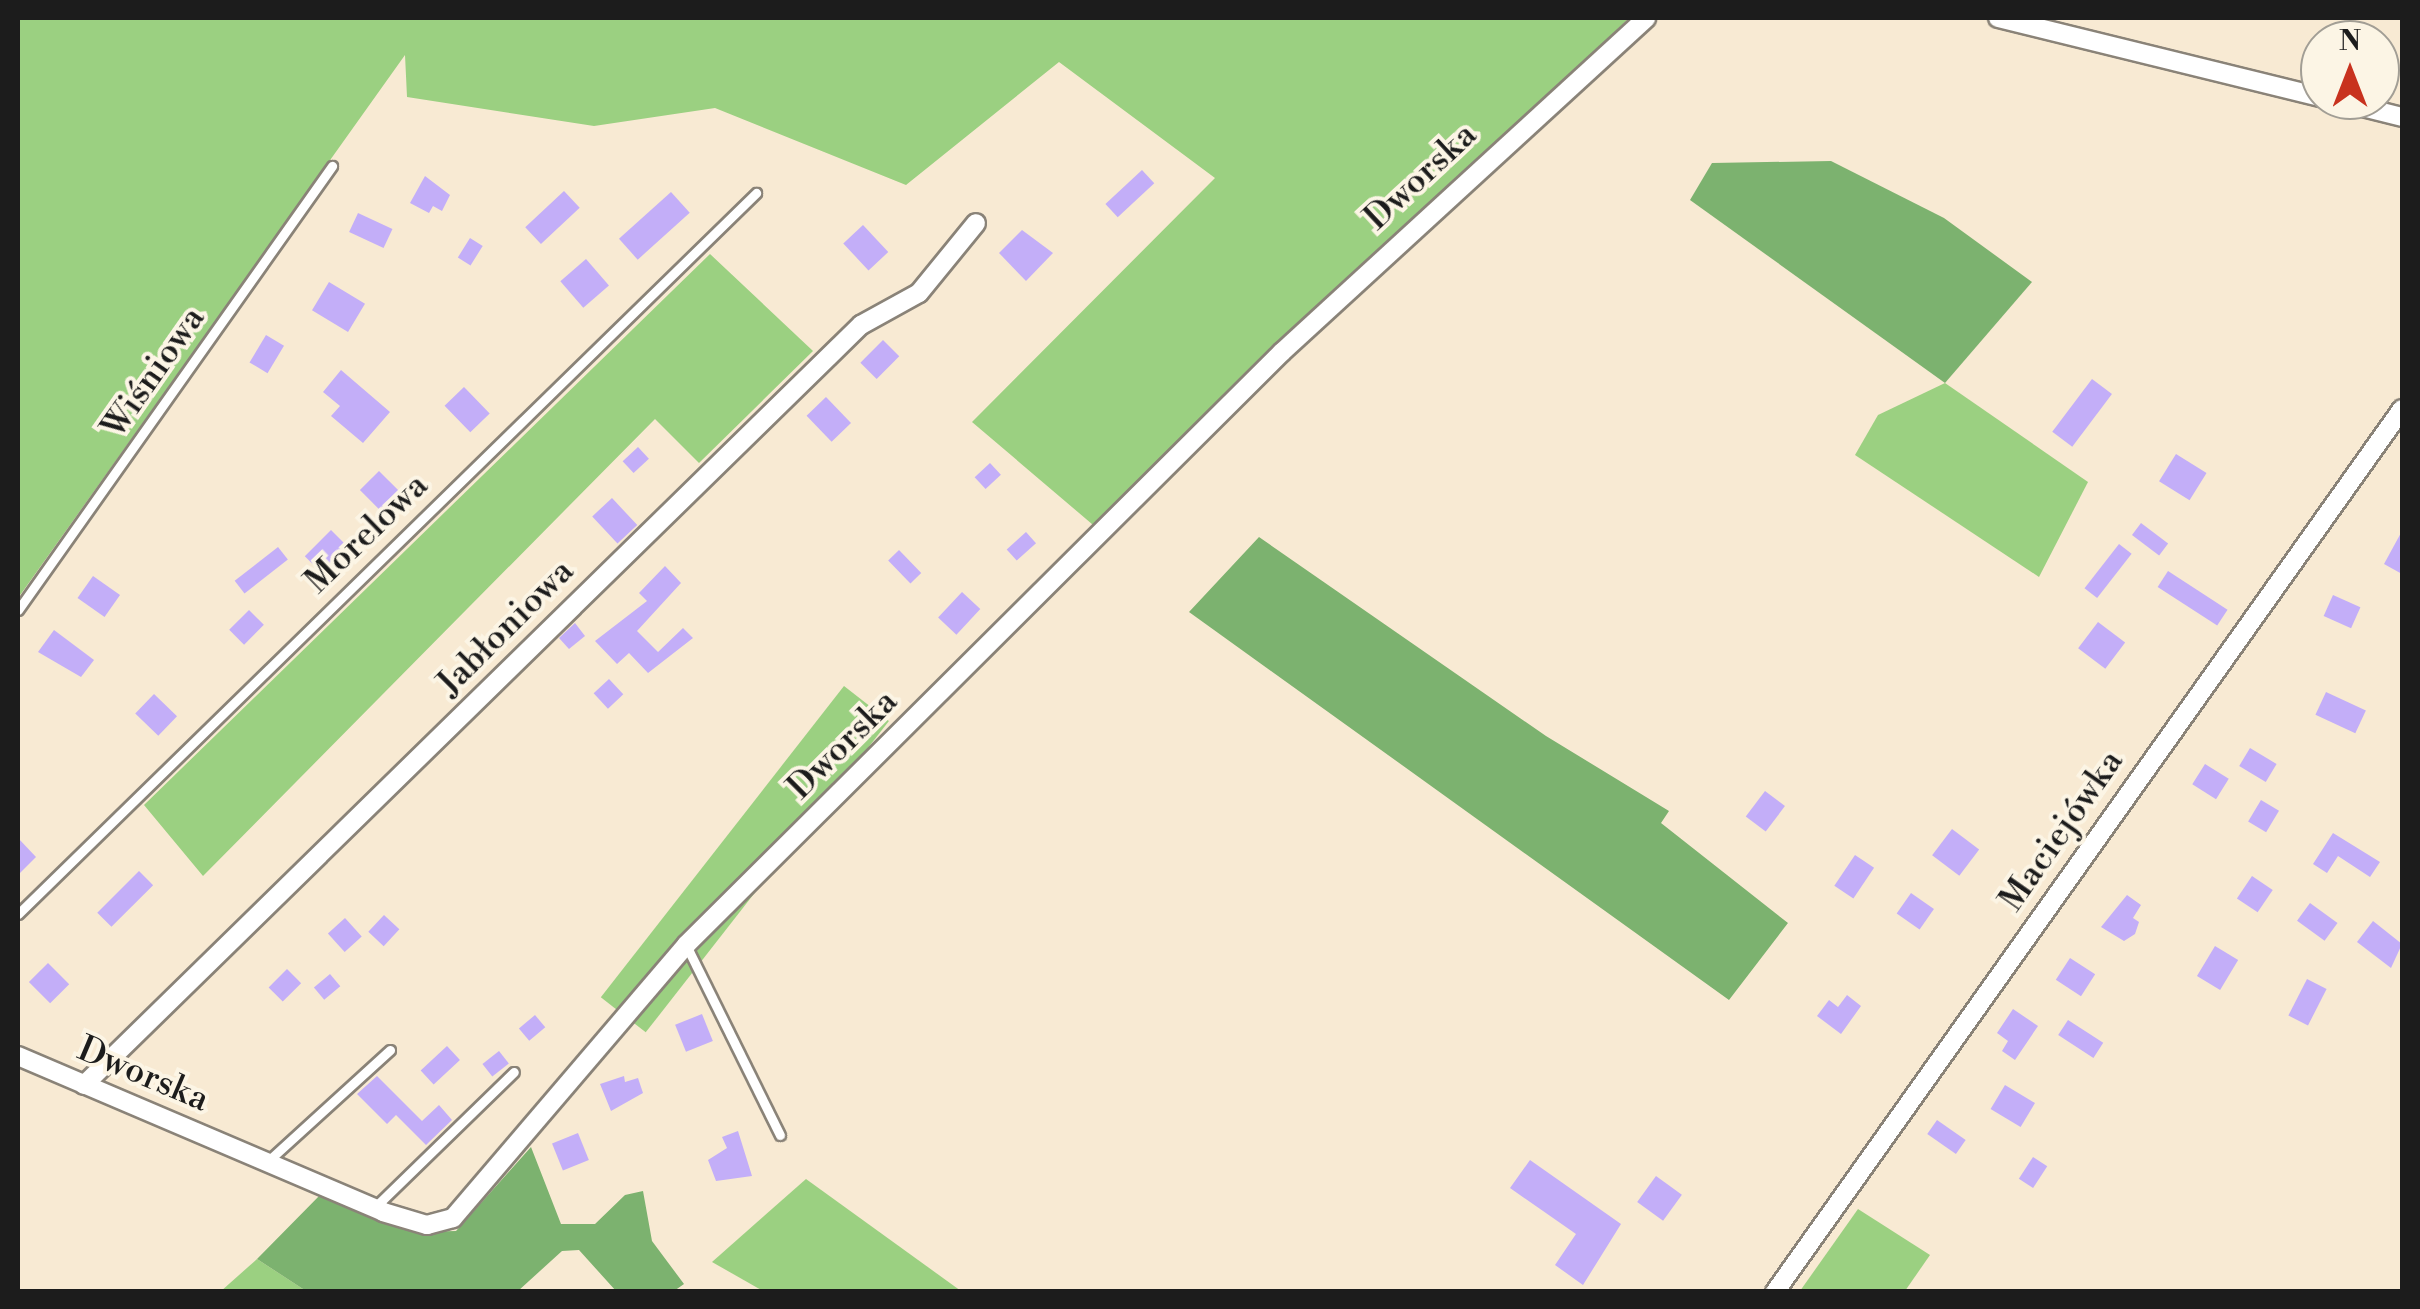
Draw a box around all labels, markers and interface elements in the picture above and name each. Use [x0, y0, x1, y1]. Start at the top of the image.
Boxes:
north arrow [2300, 20, 2400, 120]
text: N [2339, 24, 2361, 59]
street label: Dworska [1356, 115, 1486, 239]
street label: Wiśniowa [94, 299, 214, 447]
street label: Morelowa [297, 465, 437, 603]
street label: Jabłoniowa [429, 551, 583, 705]
street label: Dworska [779, 681, 907, 809]
street label: Maciejówka [1991, 742, 2133, 920]
street label: Dworska [71, 1029, 215, 1121]

